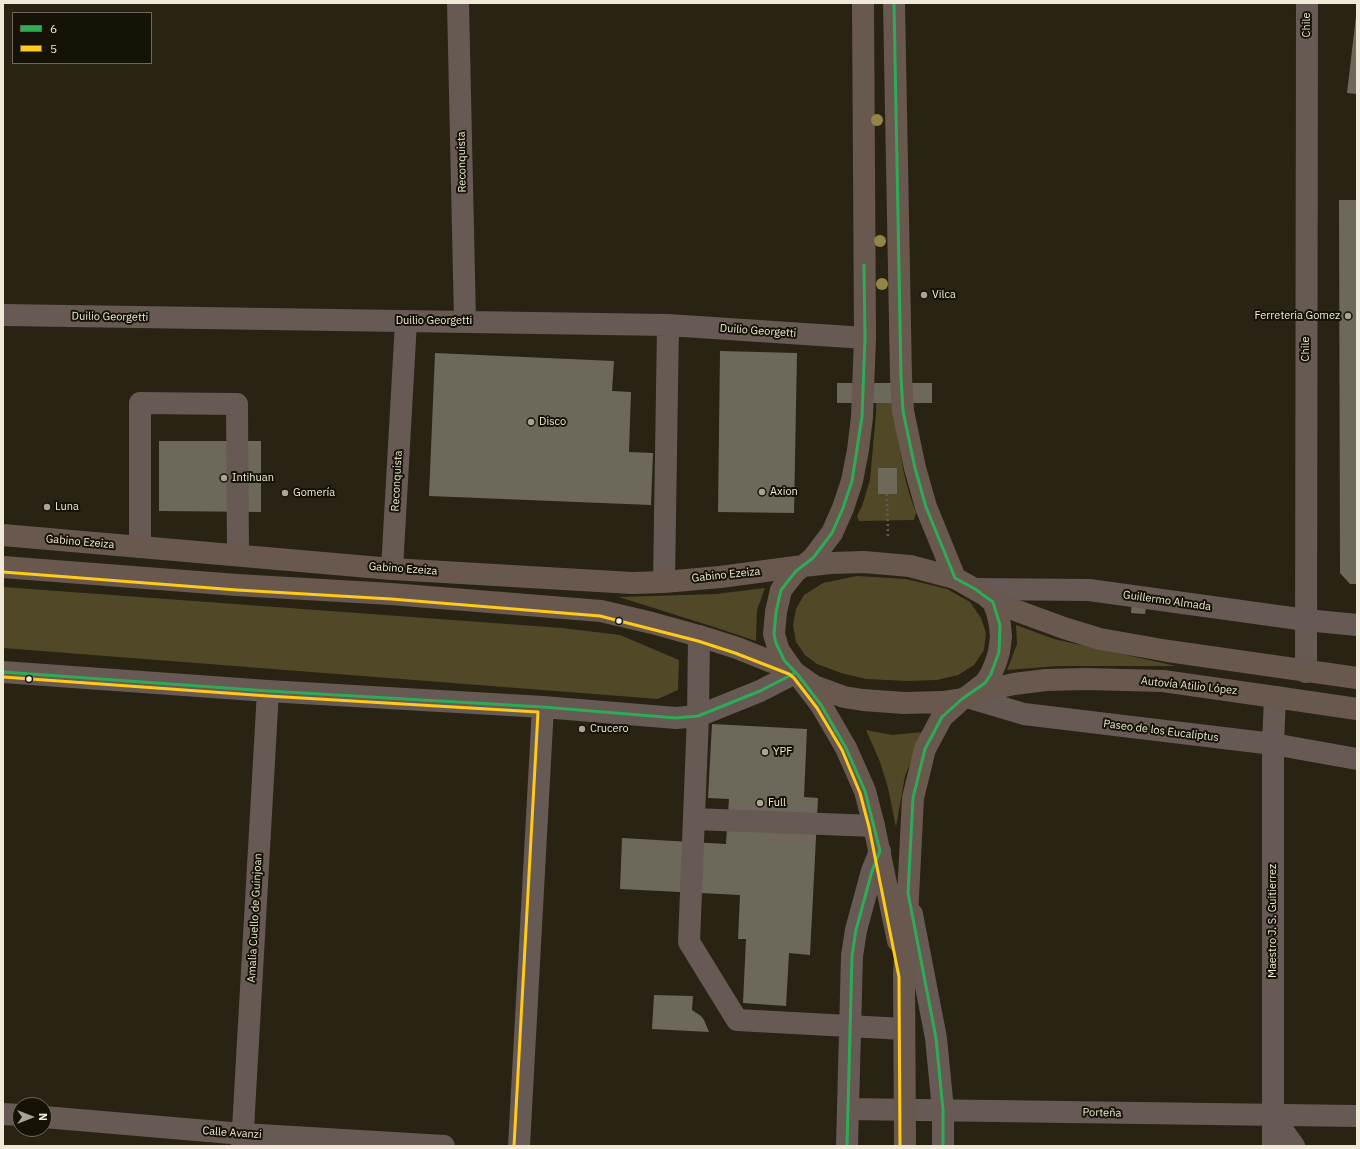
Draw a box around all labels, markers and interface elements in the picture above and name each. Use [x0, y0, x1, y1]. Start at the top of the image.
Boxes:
legend [12, 12, 152, 64]
street label: Chile [1300, 13, 1314, 37]
text: 6 [50, 21, 57, 36]
text: 5 [50, 41, 57, 56]
street label: Reconquista [455, 131, 469, 193]
place label: Vilca [932, 288, 956, 302]
marker: Vilca [919, 290, 929, 300]
place label: Ferreteria Gomez [1254, 309, 1340, 323]
street label: Duilio Georgetti [72, 310, 148, 324]
marker: Ferreteria Gomez [1343, 311, 1353, 321]
street label: Duilio Georgetti [396, 314, 472, 328]
street label: Duilio Georgetti [719, 322, 797, 340]
street label: Chile [1299, 337, 1313, 361]
place label: Disco [539, 415, 566, 429]
marker: Disco [526, 417, 536, 427]
street label: Reconquista [389, 450, 405, 512]
place label: Intihuan [232, 471, 274, 485]
marker: Intihuan [219, 473, 229, 483]
place label: Axion [770, 485, 798, 499]
place label: Gomería [293, 486, 335, 500]
marker: Axion [757, 487, 767, 497]
marker: Gomería [280, 488, 290, 498]
place label: Luna [55, 500, 79, 514]
marker: Luna [42, 502, 52, 512]
street label: Gabino Ezeiza [45, 532, 115, 552]
street label: Gabino Ezeiza [368, 560, 438, 578]
street label: Gabino Ezeiza [691, 565, 761, 585]
street label: Guillermo Almada [1122, 588, 1212, 614]
unlabelled marker [614, 616, 624, 626]
unlabelled marker [24, 674, 34, 684]
street label: Autovía Atilio López [1140, 674, 1238, 698]
street label: Paseo de los Eucaliptus [1102, 717, 1220, 745]
place label: Crucero [590, 722, 629, 736]
marker: Crucero [577, 724, 587, 734]
place label: YPF [773, 745, 792, 759]
marker: YPF [760, 747, 770, 757]
place label: Full [768, 796, 786, 810]
marker: Full [755, 798, 765, 808]
street label: Amalia Cuello de Guinjoan [245, 853, 265, 983]
street label: Maestro J. S. Guitierrez [1266, 864, 1280, 978]
north arrow [12, 1097, 52, 1137]
street label: Porteña [1083, 1106, 1121, 1120]
text: N [36, 1113, 50, 1121]
street label: Calle Avanzi [202, 1124, 262, 1142]

